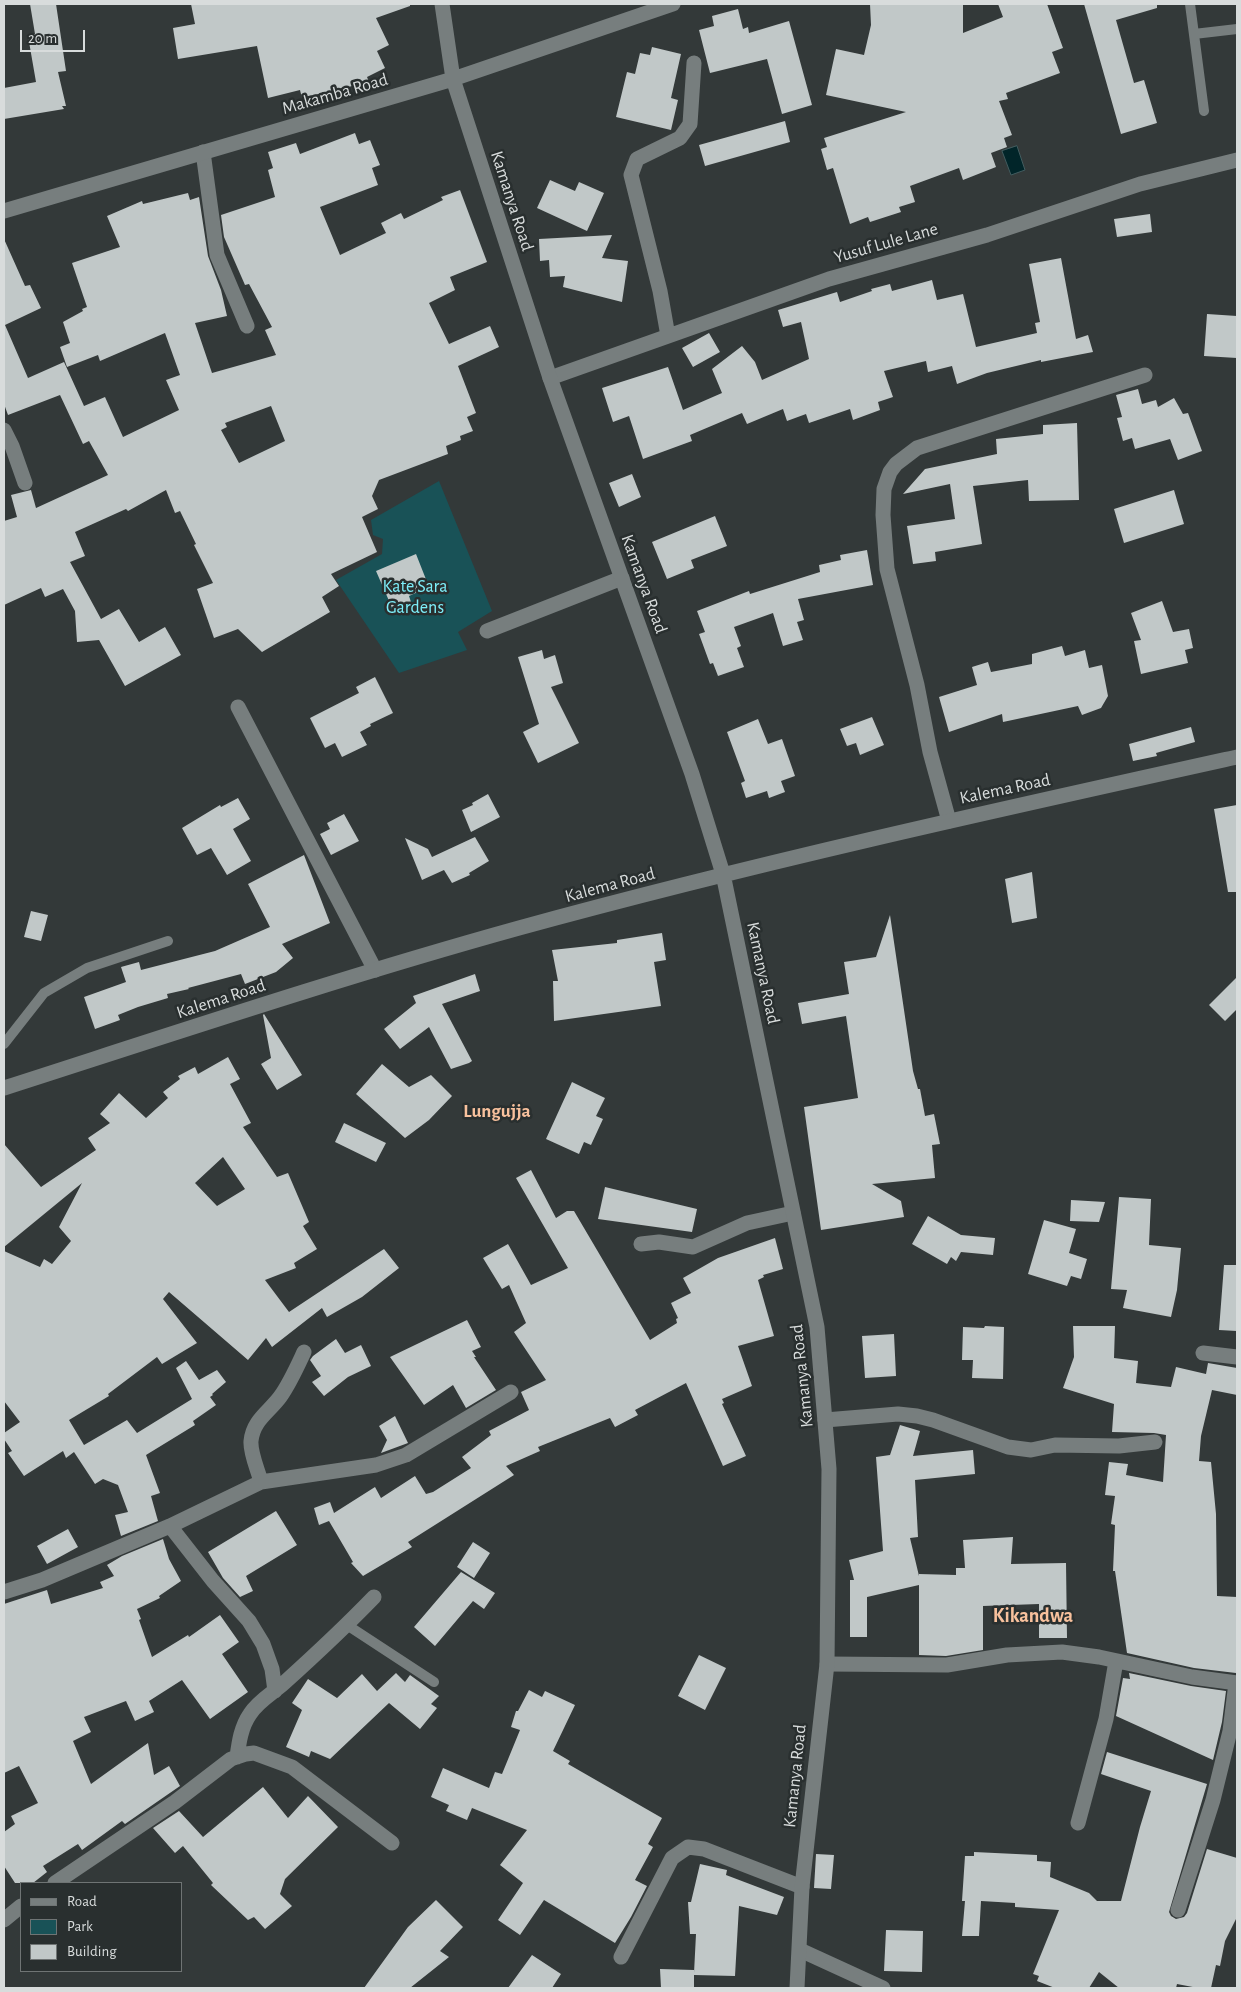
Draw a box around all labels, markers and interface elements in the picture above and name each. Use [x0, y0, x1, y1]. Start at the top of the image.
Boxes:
scale bar [22, 20, 88, 52]
text: 20 m [28, 31, 57, 46]
street label: Makamba Road [280, 69, 390, 119]
street label: Kamanya Road [486, 148, 538, 254]
street label: Yusuf Lule Lane [832, 218, 940, 268]
street label: Kamanya Road [616, 532, 672, 636]
park label: Kate Sara Gardens [383, 576, 447, 618]
street label: Kalema Road [958, 769, 1052, 809]
street label: Kalema Road [563, 863, 657, 907]
street label: Kamanya Road [742, 920, 784, 1026]
street label: Kalema Road [174, 974, 268, 1024]
district label: Lungujja [463, 1100, 531, 1122]
street label: Kamanya Road [786, 1323, 818, 1429]
district label: Kikandwa [993, 1604, 1073, 1628]
street label: Kamanya Road [779, 1723, 811, 1829]
legend [20, 1882, 182, 1972]
text: Road [67, 1894, 97, 1909]
text: Park [67, 1919, 93, 1934]
text: Building [67, 1944, 117, 1959]

